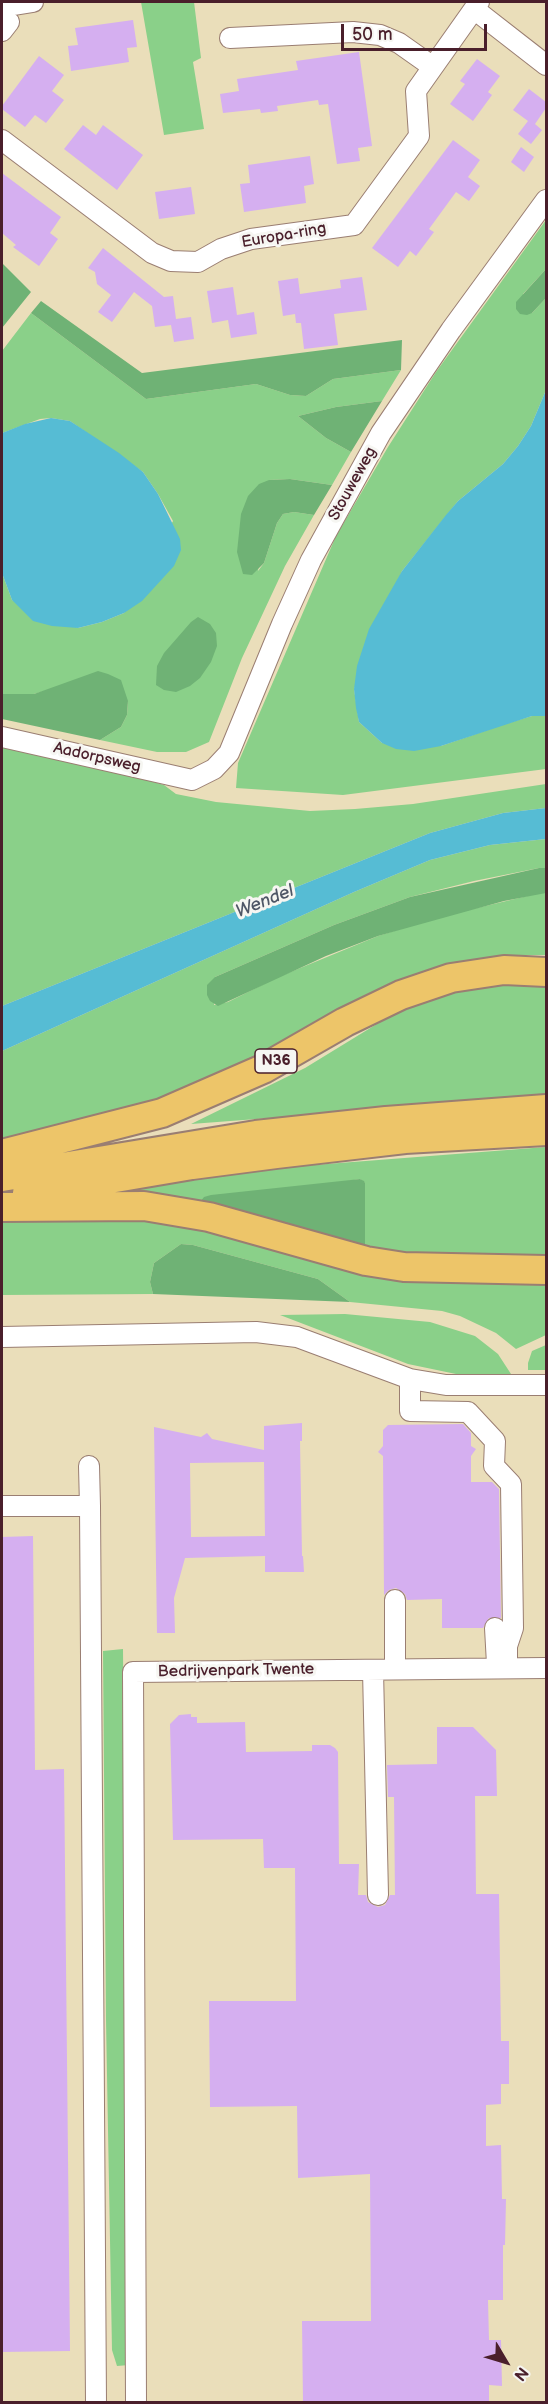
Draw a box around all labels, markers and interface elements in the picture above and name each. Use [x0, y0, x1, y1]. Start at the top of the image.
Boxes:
scale bar [344, 12, 490, 50]
text: 50 m [352, 24, 393, 45]
street label: Europa-ring [240, 219, 328, 253]
street label: Stouweweg [325, 444, 381, 524]
street label: Aadorpsweg [51, 739, 143, 777]
water label: Wendel [233, 881, 297, 923]
road number: N36 [255, 1049, 297, 1073]
street label: Bedrijvenpark Twente [158, 1660, 314, 1682]
north arrow [476, 2332, 536, 2392]
text: N [509, 2363, 532, 2384]

